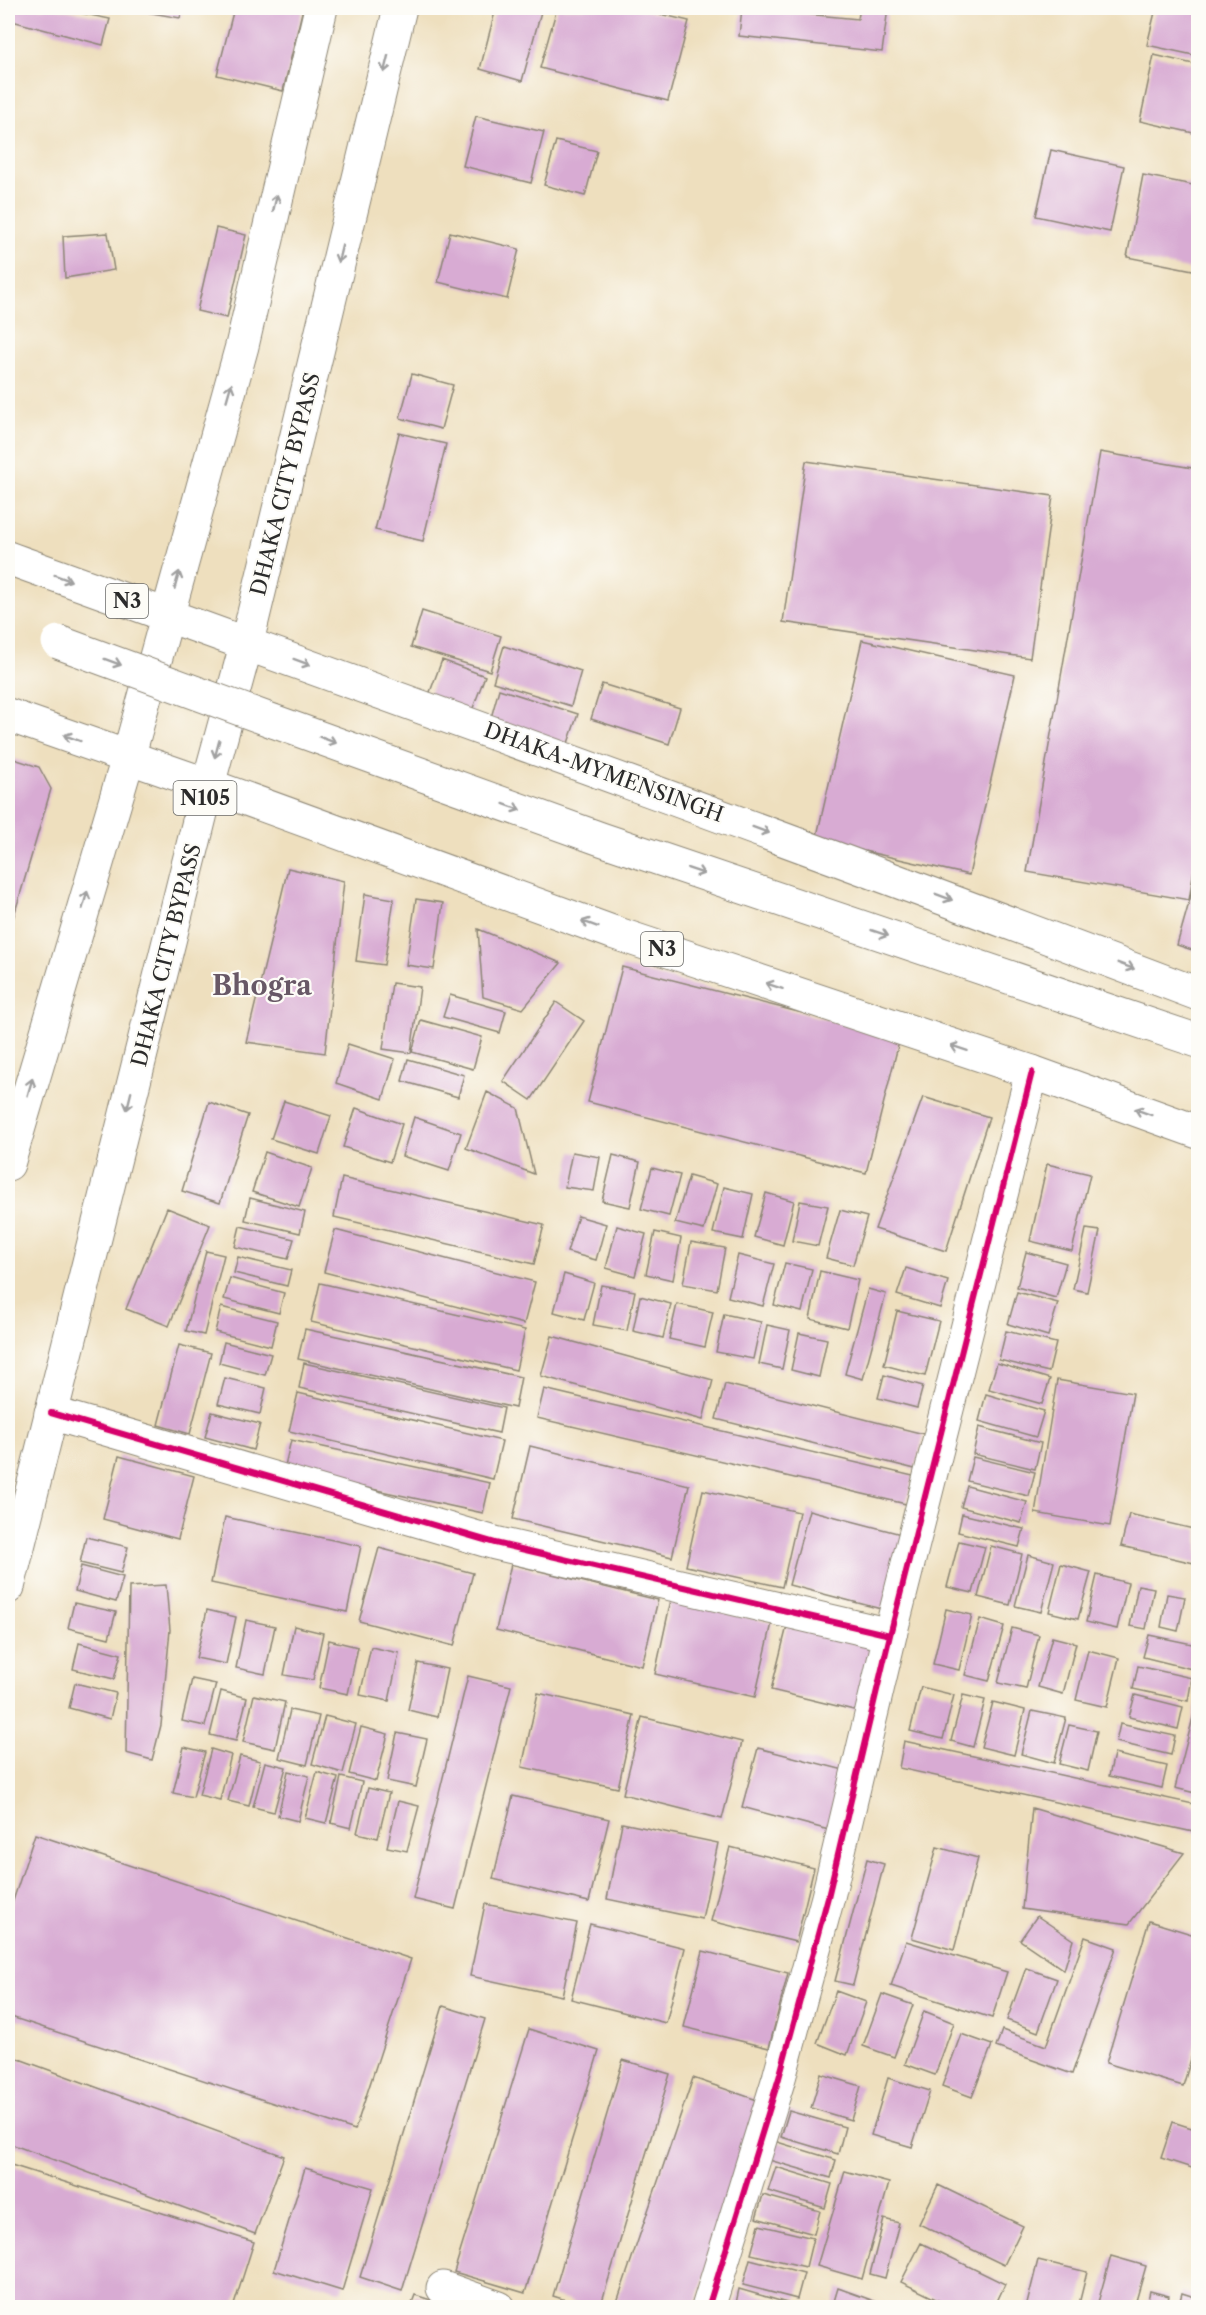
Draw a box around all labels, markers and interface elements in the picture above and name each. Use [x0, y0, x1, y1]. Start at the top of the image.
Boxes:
one-way arrow [379, 55, 391, 74]
one-way arrow [270, 193, 282, 212]
one-way arrow [334, 244, 346, 263]
street label: DHAKA CITY BYPASS [245, 370, 325, 598]
one-way arrow [224, 383, 236, 402]
one-way arrow [172, 571, 183, 590]
one-way arrow [53, 573, 71, 584]
road number: N3 [106, 584, 148, 618]
one-way arrow [103, 657, 122, 668]
one-way arrow [292, 657, 310, 668]
street label: DHAKA-MYMENSINGH [481, 717, 727, 827]
one-way arrow [64, 732, 82, 743]
one-way arrow [318, 736, 337, 747]
one-way arrow [211, 739, 223, 758]
road number: N105 [174, 781, 236, 815]
one-way arrow [502, 802, 520, 813]
one-way arrow [751, 825, 770, 836]
street label: DHAKA CITY BYPASS [126, 841, 206, 1069]
one-way arrow [686, 866, 705, 877]
one-way arrow [80, 891, 91, 910]
one-way arrow [934, 892, 953, 903]
one-way arrow [581, 917, 600, 928]
one-way arrow [870, 929, 889, 940]
road number: N3 [641, 932, 683, 966]
one-way arrow [1116, 962, 1135, 973]
district label: Bhogra [212, 969, 312, 1002]
one-way arrow [765, 980, 784, 991]
one-way arrow [950, 1042, 969, 1053]
one-way arrow [25, 1078, 36, 1097]
one-way arrow [123, 1091, 135, 1110]
one-way arrow [1135, 1106, 1153, 1117]

